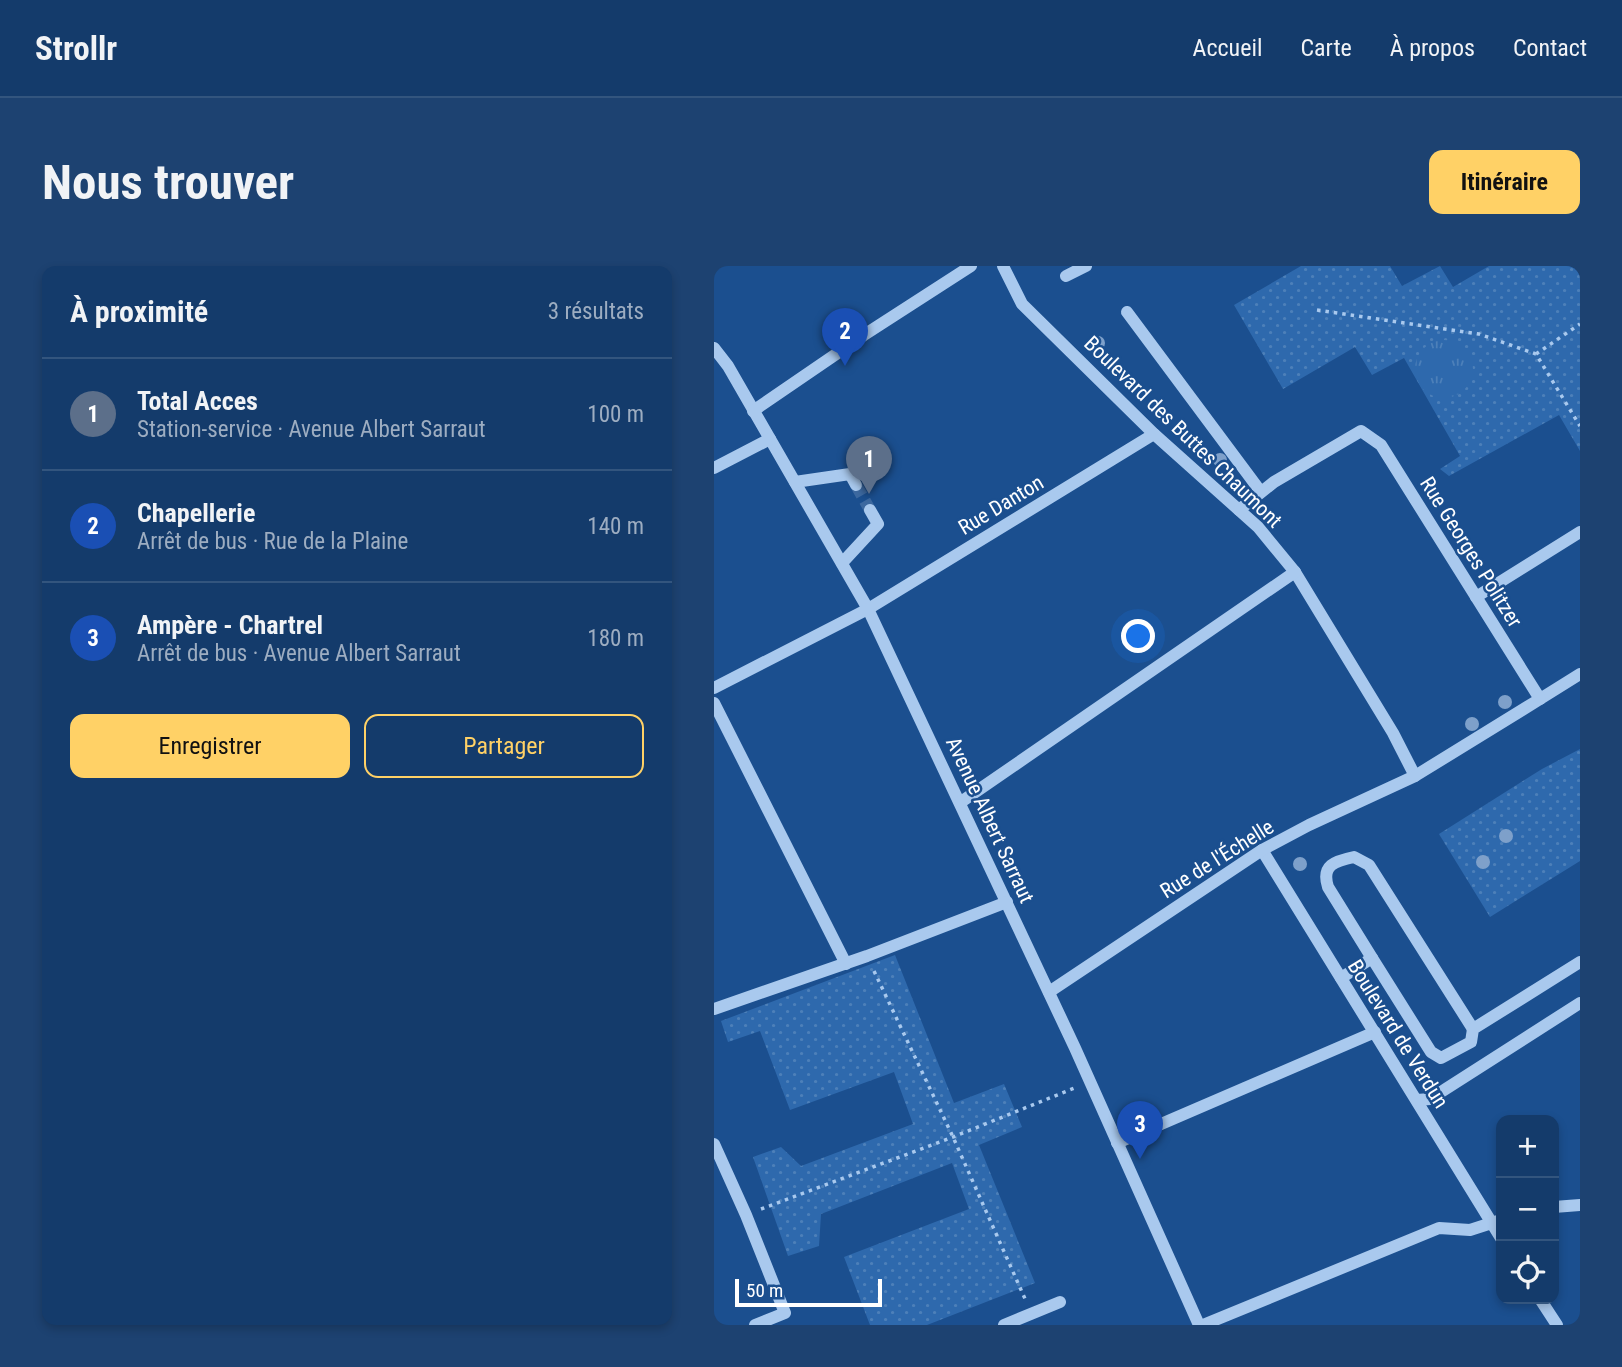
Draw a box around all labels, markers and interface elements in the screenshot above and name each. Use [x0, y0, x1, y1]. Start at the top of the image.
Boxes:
text: Strollr [35, 29, 117, 68]
text: Accueil [1193, 34, 1262, 62]
text: Carte [1300, 34, 1352, 62]
text: À propos [1390, 34, 1475, 62]
text: Contact [1513, 34, 1587, 62]
button: Itinéraire [1429, 150, 1580, 214]
text: Nous trouver [42, 154, 294, 211]
text: À proximité [70, 294, 208, 329]
text: 3 résultats [548, 298, 644, 325]
pin: 2 [822, 308, 868, 366]
street label: Boulevard des Buttes Chaumont [1079, 331, 1287, 533]
text: Total Acces [137, 386, 258, 416]
text: 1 [87, 401, 99, 428]
text: 100 m [587, 401, 644, 428]
text: Station-service · Avenue Albert Sarraut [137, 416, 486, 443]
pin: 1 [846, 436, 892, 494]
street label: Rue Danton [954, 470, 1048, 540]
street label: Rue Georges Politzer [1415, 472, 1527, 632]
text: Chapellerie [137, 498, 255, 528]
text: 2 [87, 513, 99, 540]
text: 140 m [587, 513, 644, 540]
text: Arrêt de bus · Rue de la Plaine [137, 528, 408, 555]
text: Ampère - Chartrel [137, 610, 323, 640]
your location [1121, 619, 1155, 653]
text: 3 [87, 625, 99, 652]
text: 180 m [587, 625, 644, 652]
text: Arrêt de bus · Avenue Albert Sarraut [137, 640, 461, 667]
button: Enregistrer [70, 714, 350, 778]
button: Partager [364, 714, 644, 778]
street label: Avenue Albert Sarraut [941, 733, 1039, 907]
street label: Rue de l'Échelle [1156, 815, 1278, 903]
street label: Boulevard de Verdun [1343, 955, 1453, 1113]
pin: 3 [1117, 1101, 1163, 1159]
map controls [1496, 1115, 1559, 1304]
button: + [1496, 1115, 1559, 1178]
button: − [1496, 1178, 1559, 1241]
button: locate [1496, 1241, 1559, 1304]
scale bar [735, 1276, 882, 1308]
text: 50 m [746, 1279, 783, 1302]

